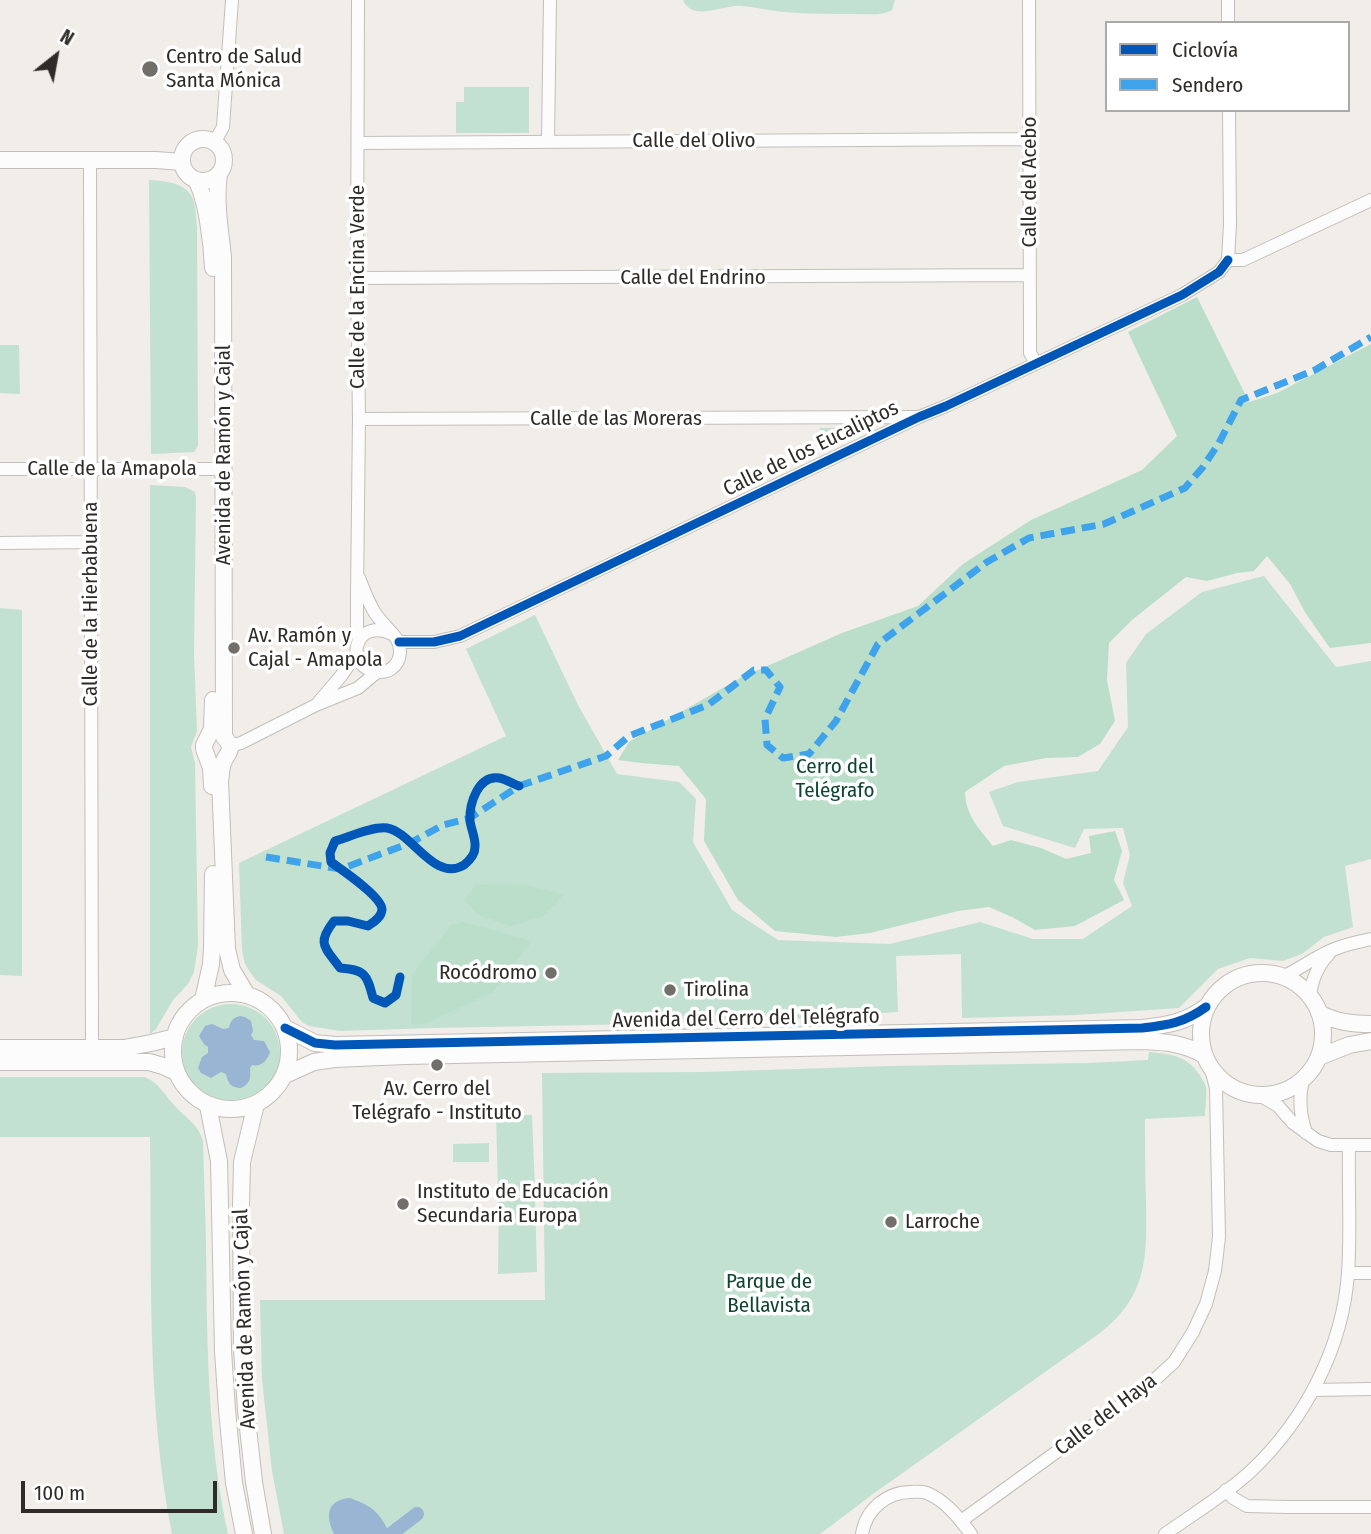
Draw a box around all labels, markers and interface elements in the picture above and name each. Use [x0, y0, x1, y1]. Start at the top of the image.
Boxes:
north arrow [21, 21, 91, 91]
legend [1105, 21, 1350, 112]
text: N [56, 25, 78, 50]
text: Ciclovía [1172, 37, 1238, 63]
place label: Centro de Salud Santa Mónica [166, 44, 302, 94]
marker: Centro de Salud Santa Mónica [140, 59, 160, 79]
text: Sendero [1172, 72, 1243, 98]
street label: Calle del Acebo [1017, 116, 1043, 248]
street label: Calle del Olivo [632, 128, 756, 154]
street label: Calle de la Encina Verde [345, 185, 371, 389]
street label: Calle del Endrino [620, 265, 766, 291]
street label: Avenida de Ramón y Cajal [211, 345, 237, 565]
street label: Calle de los Eucaliptos [719, 396, 903, 502]
street label: Calle de las Moreras [530, 406, 702, 432]
street label: Calle de la Amapola [27, 456, 197, 482]
street label: Calle de la Hierbabuena [78, 502, 104, 706]
place label: Av. Ramón y Cajal - Amapola [248, 623, 383, 673]
marker: Av. Ramón y Cajal - Amapola [226, 640, 242, 656]
park label: Cerro del Telégrafo [796, 754, 874, 804]
place label: Rocódromo [439, 960, 537, 986]
marker: Rocódromo [543, 965, 559, 981]
place label: Tirolina [684, 977, 749, 1003]
marker: Tirolina [662, 982, 678, 998]
street label: Avenida del Cerro del Telégrafo [612, 1004, 880, 1034]
marker: Av. Cerro del Telégrafo - Instituto [429, 1057, 445, 1073]
place label: Av. Cerro del Telégrafo - Instituto [352, 1076, 522, 1126]
place label: Instituto de Educación Secundaria Europa [417, 1179, 609, 1229]
marker: Instituto de Educación Secundaria Europa [395, 1196, 411, 1212]
street label: Avenida de Ramón y Cajal [229, 1208, 261, 1430]
place label: Larroche [905, 1209, 980, 1235]
marker: Larroche [883, 1214, 899, 1230]
park label: Parque de Bellavista [726, 1269, 812, 1319]
street label: Calle del Haya [1050, 1369, 1162, 1461]
scale bar [24, 1468, 220, 1512]
text: 100 m [34, 1480, 85, 1506]

